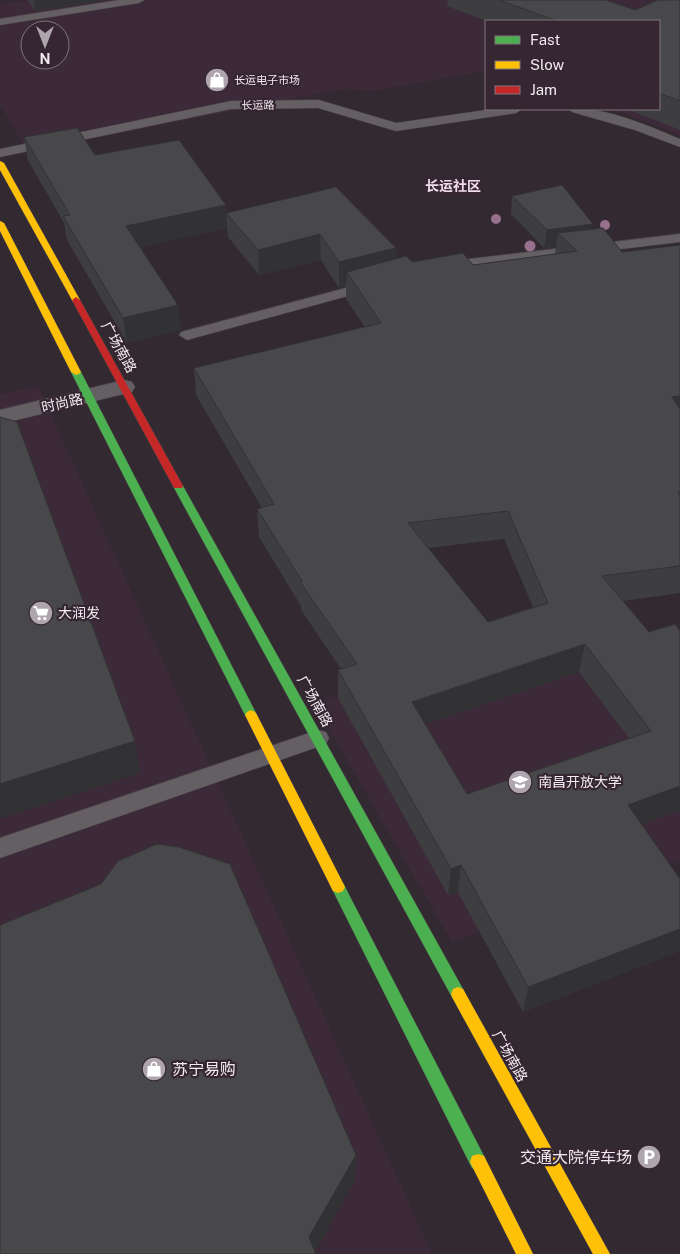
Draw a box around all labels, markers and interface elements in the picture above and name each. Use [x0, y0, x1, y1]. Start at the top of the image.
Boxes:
north arrow [20, 20, 70, 70]
legend [485, 20, 660, 110]
text: Fast [530, 31, 560, 48]
text: N [40, 50, 50, 66]
text: Slow [530, 56, 565, 73]
shop icon: 长运电子市场 [204, 67, 230, 93]
place label: 长运电子市场 [234, 74, 300, 86]
text: Jam [530, 81, 557, 98]
street label: 长运路 [241, 99, 275, 111]
district label: 长运社区 [425, 178, 481, 194]
street label: 广场南路 [98, 319, 140, 375]
street label: 时尚路 [40, 390, 84, 416]
supermarket icon: 大润发 [28, 600, 54, 626]
place label: 大润发 [58, 605, 100, 621]
street label: 广场南路 [294, 673, 336, 729]
school or university icon: 南昌开放大学 [507, 769, 533, 795]
place label: 南昌开放大学 [538, 774, 622, 790]
street label: 广场南路 [489, 1028, 531, 1084]
shop icon: 苏宁易购 [141, 1056, 167, 1082]
place label: 苏宁易购 [172, 1060, 236, 1079]
parking icon: 交通大院停车场 [636, 1144, 662, 1170]
place label: 交通大院停车场 [520, 1148, 632, 1167]

